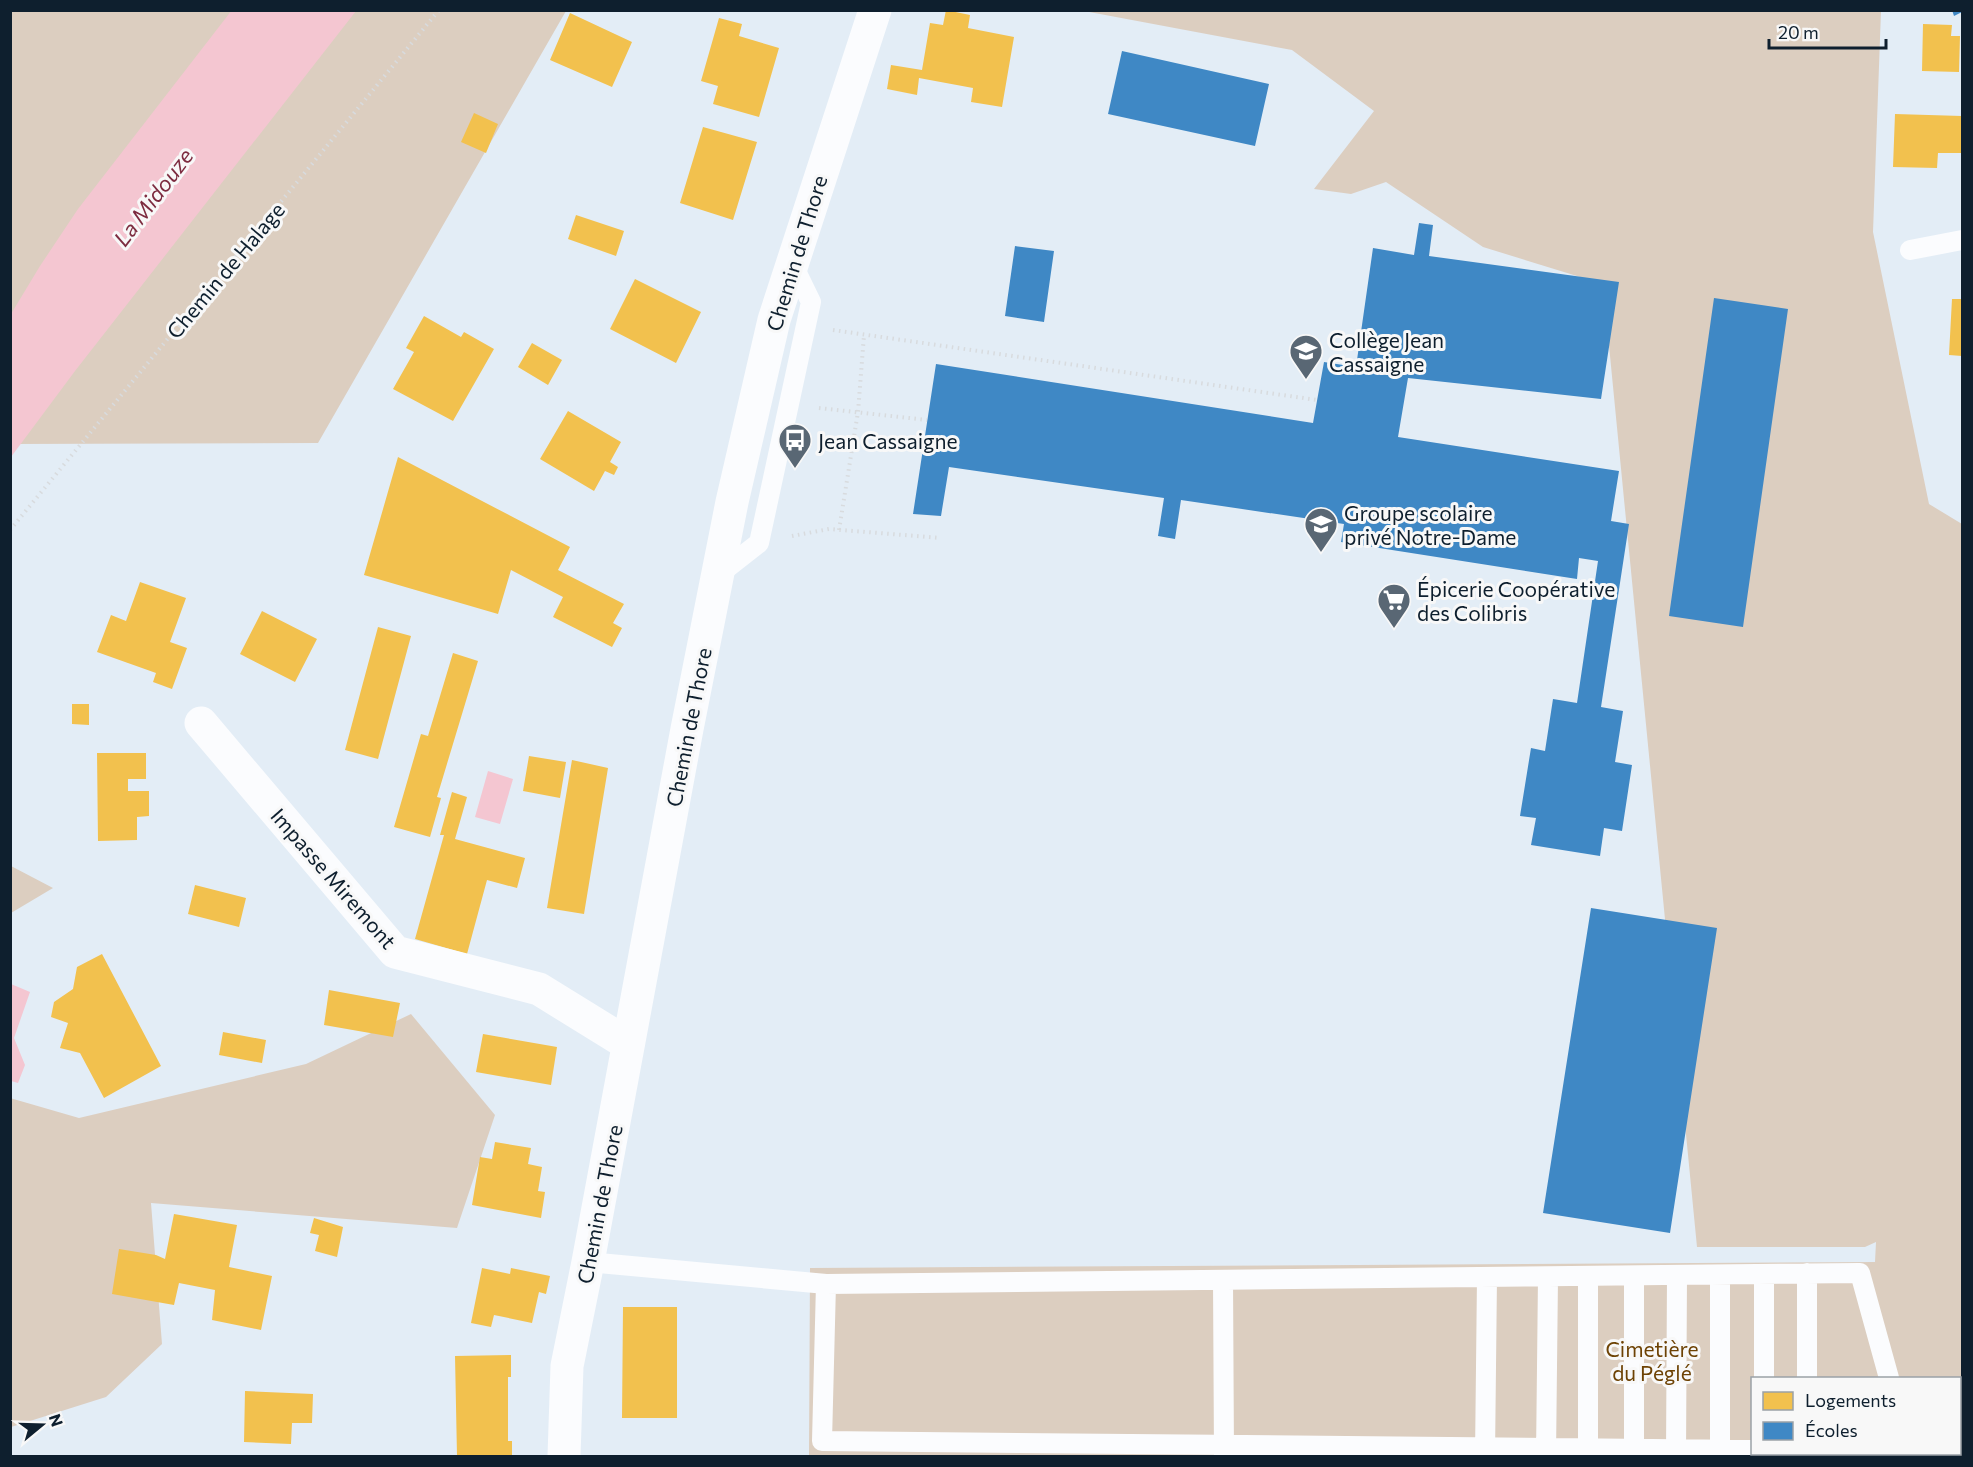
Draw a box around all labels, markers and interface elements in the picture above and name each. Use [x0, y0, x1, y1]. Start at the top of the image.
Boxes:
scale bar [1769, 12, 1886, 50]
text: 20 m [1778, 21, 1819, 43]
water label: La Midouze [107, 142, 199, 251]
street label: Chemin de Thore [760, 172, 832, 334]
street label: Chemin de Halage [161, 197, 289, 343]
place label: Collège Jean Cassaigne [1329, 327, 1444, 376]
school or university icon: Collège Jean Cassaigne [1288, 333, 1324, 380]
bus stop icon: Jean Cassaigne [777, 422, 813, 469]
place label: Jean Cassaigne [818, 428, 958, 453]
place label: Groupe scolaire privé Notre-Dame [1344, 500, 1516, 549]
school or university icon: Groupe scolaire privé Notre-Dame [1303, 506, 1339, 553]
place label: Épicerie Coopérative des Colibris [1417, 576, 1615, 625]
supermarket icon: Épicerie Coopérative des Colibris [1376, 582, 1412, 629]
street label: Chemin de Thore [660, 645, 716, 809]
street label: Impasse Miremont [266, 803, 402, 953]
street label: Chemin de Thore [571, 1122, 627, 1286]
park label: Cimetière du Péglé [1605, 1336, 1699, 1385]
legend [1751, 1377, 1961, 1455]
text: Logements [1805, 1389, 1896, 1411]
north arrow [12, 1395, 72, 1455]
text: N [46, 1411, 68, 1429]
text: Écoles [1805, 1419, 1858, 1441]

